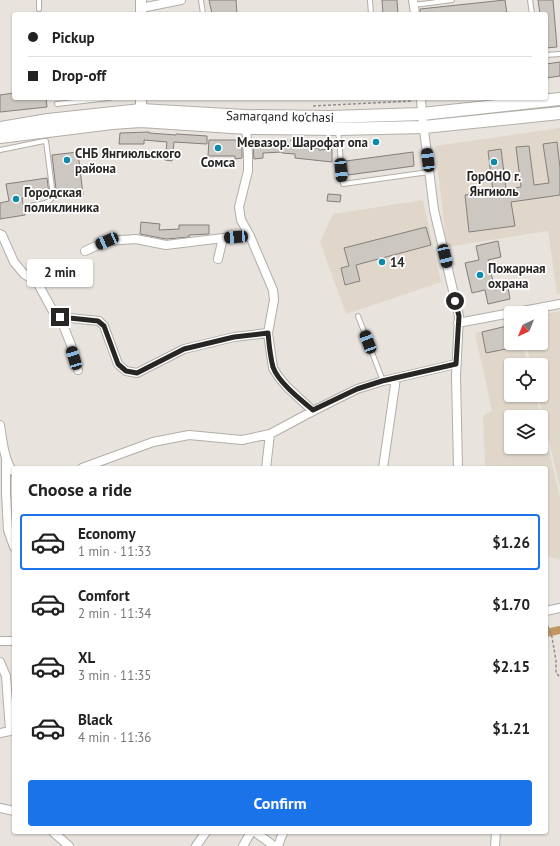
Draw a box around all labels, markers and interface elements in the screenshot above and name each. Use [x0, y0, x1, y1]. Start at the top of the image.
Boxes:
text: Pickup [52, 28, 95, 47]
text: Drop-off [52, 66, 106, 85]
street label: Samarqand ko'chasi [226, 107, 334, 126]
place label: Мевазор. Шарофат опа [237, 134, 368, 151]
marker: Мевазор. Шарофат опа [371, 137, 381, 147]
marker: Сомса [213, 143, 223, 153]
place label: СНБ Янгиюльского района [75, 145, 181, 177]
car [421, 147, 435, 173]
place label: Сомса [201, 154, 235, 171]
marker: СНБ Янгиюльского района [62, 155, 72, 165]
marker: ГорОНО г. Янгиюль [489, 157, 499, 167]
car [334, 158, 348, 182]
place label: ГорОНО г. Янгиюль [467, 168, 521, 200]
place label: Городская поликлиника [24, 184, 99, 216]
marker: Городская поликлиника [11, 194, 21, 204]
car [224, 230, 248, 244]
car [94, 231, 120, 251]
car [436, 243, 454, 269]
place label: 14 [390, 254, 405, 271]
marker: 14 [377, 257, 387, 267]
callout: 2 min [27, 259, 93, 287]
place label: Пожарная охрана [488, 260, 546, 292]
text: 2 min [44, 264, 76, 281]
marker: Пожарная охрана [475, 270, 485, 280]
route start [446, 292, 464, 310]
north arrow [504, 306, 548, 350]
map controls [504, 306, 548, 454]
route end [51, 308, 69, 326]
car [358, 329, 378, 355]
car [65, 345, 83, 371]
button: locate [504, 358, 548, 402]
button: layers [504, 410, 548, 454]
text: Choose a ride [28, 478, 132, 501]
icon: car [30, 524, 66, 560]
text: Economy [78, 524, 136, 543]
text: $1.26 [492, 533, 530, 552]
text: 1 min · 11:33 [78, 543, 151, 560]
icon: car [30, 586, 66, 622]
text: Comfort [78, 586, 130, 605]
text: $1.70 [492, 595, 530, 614]
text: 2 min · 11:34 [78, 605, 151, 622]
icon: car [30, 648, 66, 684]
text: XL [78, 648, 95, 667]
text: $2.15 [492, 657, 530, 676]
text: 3 min · 11:35 [78, 667, 151, 684]
icon: car [30, 710, 66, 746]
text: Black [78, 710, 113, 729]
text: $1.21 [492, 719, 530, 738]
text: 4 min · 11:36 [78, 729, 151, 746]
button: Confirm [28, 780, 532, 826]

